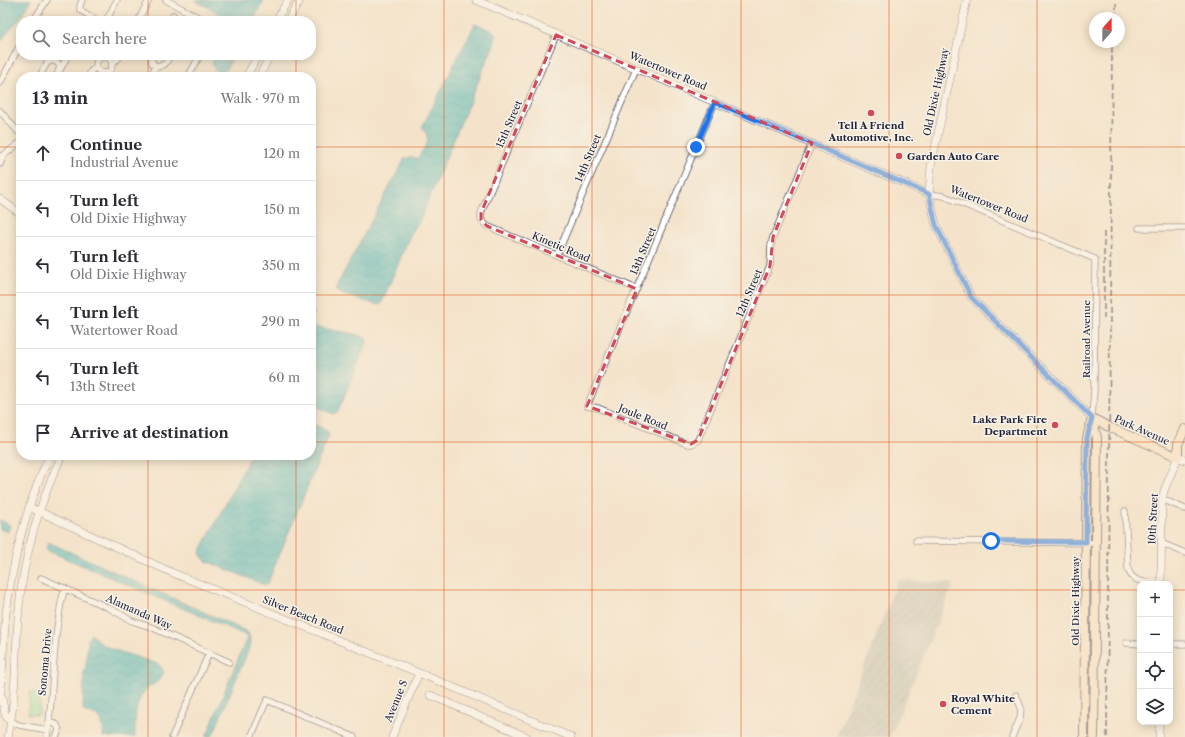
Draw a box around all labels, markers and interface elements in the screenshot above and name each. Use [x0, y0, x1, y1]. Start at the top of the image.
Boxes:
north arrow [1089, 12, 1125, 48]
search box [16, 16, 316, 60]
icon: search [30, 27, 52, 49]
text: Search here [62, 29, 147, 48]
street label: Old Dixie Highway [920, 46, 952, 137]
street label: Watertower Road [626, 48, 709, 93]
text: 13 min [32, 88, 88, 108]
text: Walk · 970 m [221, 90, 300, 106]
street label: 15th Street [493, 98, 525, 150]
marker: Tell A Friend Automotive, Inc. [866, 108, 876, 118]
place label: Tell A Friend Automotive, Inc. [828, 119, 914, 144]
street label: 14th Street [572, 132, 604, 184]
text: Continue [70, 135, 142, 154]
route end [687, 138, 705, 156]
icon: ahead [32, 142, 54, 164]
text: 120 m [263, 145, 300, 161]
place label: Garden Auto Care [907, 150, 999, 163]
marker: Garden Auto Care [894, 151, 904, 161]
text: Industrial Avenue [70, 154, 178, 170]
street label: Watertower Road [947, 182, 1030, 226]
text: Turn left [70, 191, 139, 210]
icon: left [32, 198, 54, 220]
text: 150 m [264, 201, 300, 217]
text: Old Dixie Highway [70, 210, 187, 226]
street label: 13th Street [627, 225, 659, 277]
street label: Kinetic Road [530, 229, 592, 265]
text: Turn left [70, 247, 139, 266]
icon: left [32, 254, 54, 276]
text: 350 m [262, 257, 300, 273]
text: Old Dixie Highway [70, 266, 187, 282]
street label: 12th Street [733, 267, 765, 319]
street label: Railroad Avenue [1080, 300, 1093, 378]
text: Turn left [70, 303, 139, 322]
icon: left [32, 310, 54, 332]
text: 290 m [261, 313, 300, 329]
text: Watertower Road [70, 322, 178, 338]
text: Turn left [70, 359, 139, 378]
icon: left [32, 366, 54, 388]
text: 60 m [269, 369, 300, 385]
text: 13th Street [70, 378, 136, 394]
street label: Joule Road [615, 401, 669, 433]
street label: Park Avenue [1112, 412, 1172, 448]
place label: Lake Park Fire Department [972, 413, 1047, 438]
marker: Lake Park Fire Department [1050, 420, 1060, 430]
icon: arrive [32, 422, 54, 444]
text: Arrive at destination [70, 423, 229, 442]
street label: 10th Street [1145, 493, 1161, 545]
route start [982, 532, 1000, 550]
street label: Old Dixie Highway [1069, 556, 1082, 646]
map controls [1137, 581, 1173, 725]
button: + [1137, 581, 1173, 617]
street label: Alamanda Way [103, 591, 174, 632]
street label: Silver Beach Road [261, 593, 345, 637]
button: − [1137, 617, 1173, 653]
street label: Sonoma Drive [36, 627, 54, 696]
button: locate [1137, 653, 1173, 689]
street label: Avenue S [381, 678, 410, 725]
button: layers [1137, 689, 1173, 725]
place label: Royal White Cement [951, 692, 1015, 717]
marker: Royal White Cement [938, 699, 948, 709]

